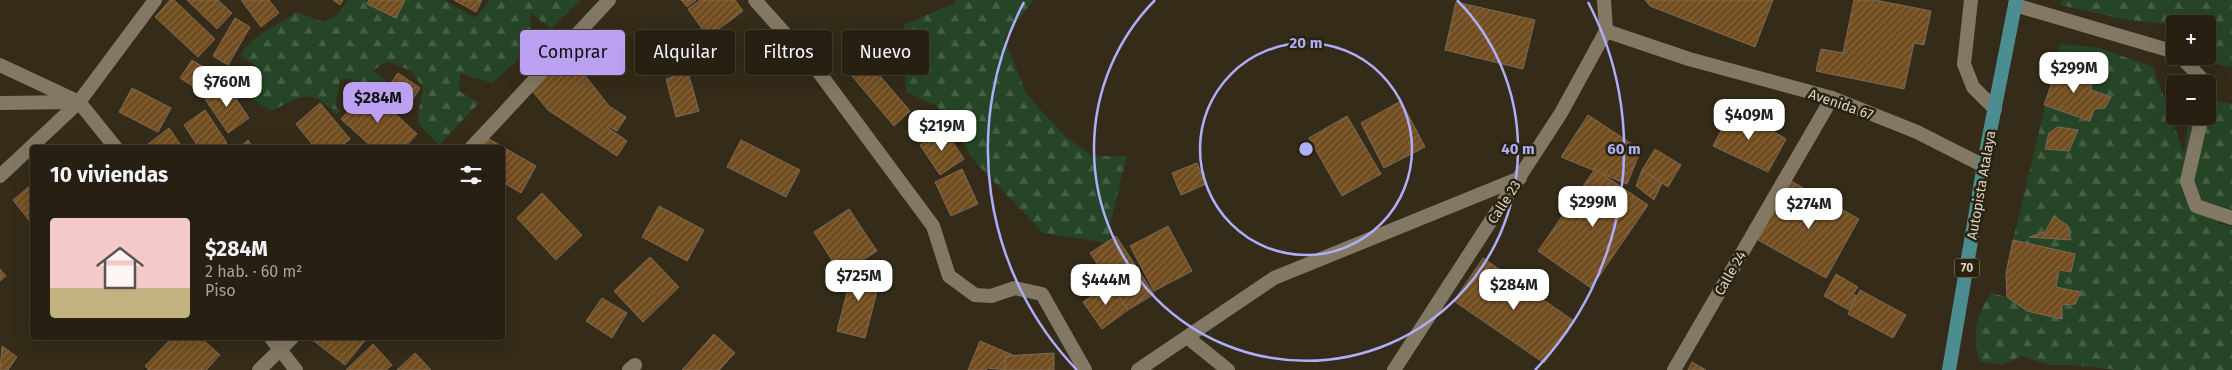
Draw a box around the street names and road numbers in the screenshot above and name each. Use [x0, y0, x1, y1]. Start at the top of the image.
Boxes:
street label: Avenida 67 [1806, 85, 1876, 124]
street label: Autopista Atalaya [1964, 129, 1999, 241]
street label: Calle 23 [1484, 177, 1525, 227]
street label: Calle 24 [1711, 247, 1750, 299]
road number: 70 [1954, 258, 1980, 278]

